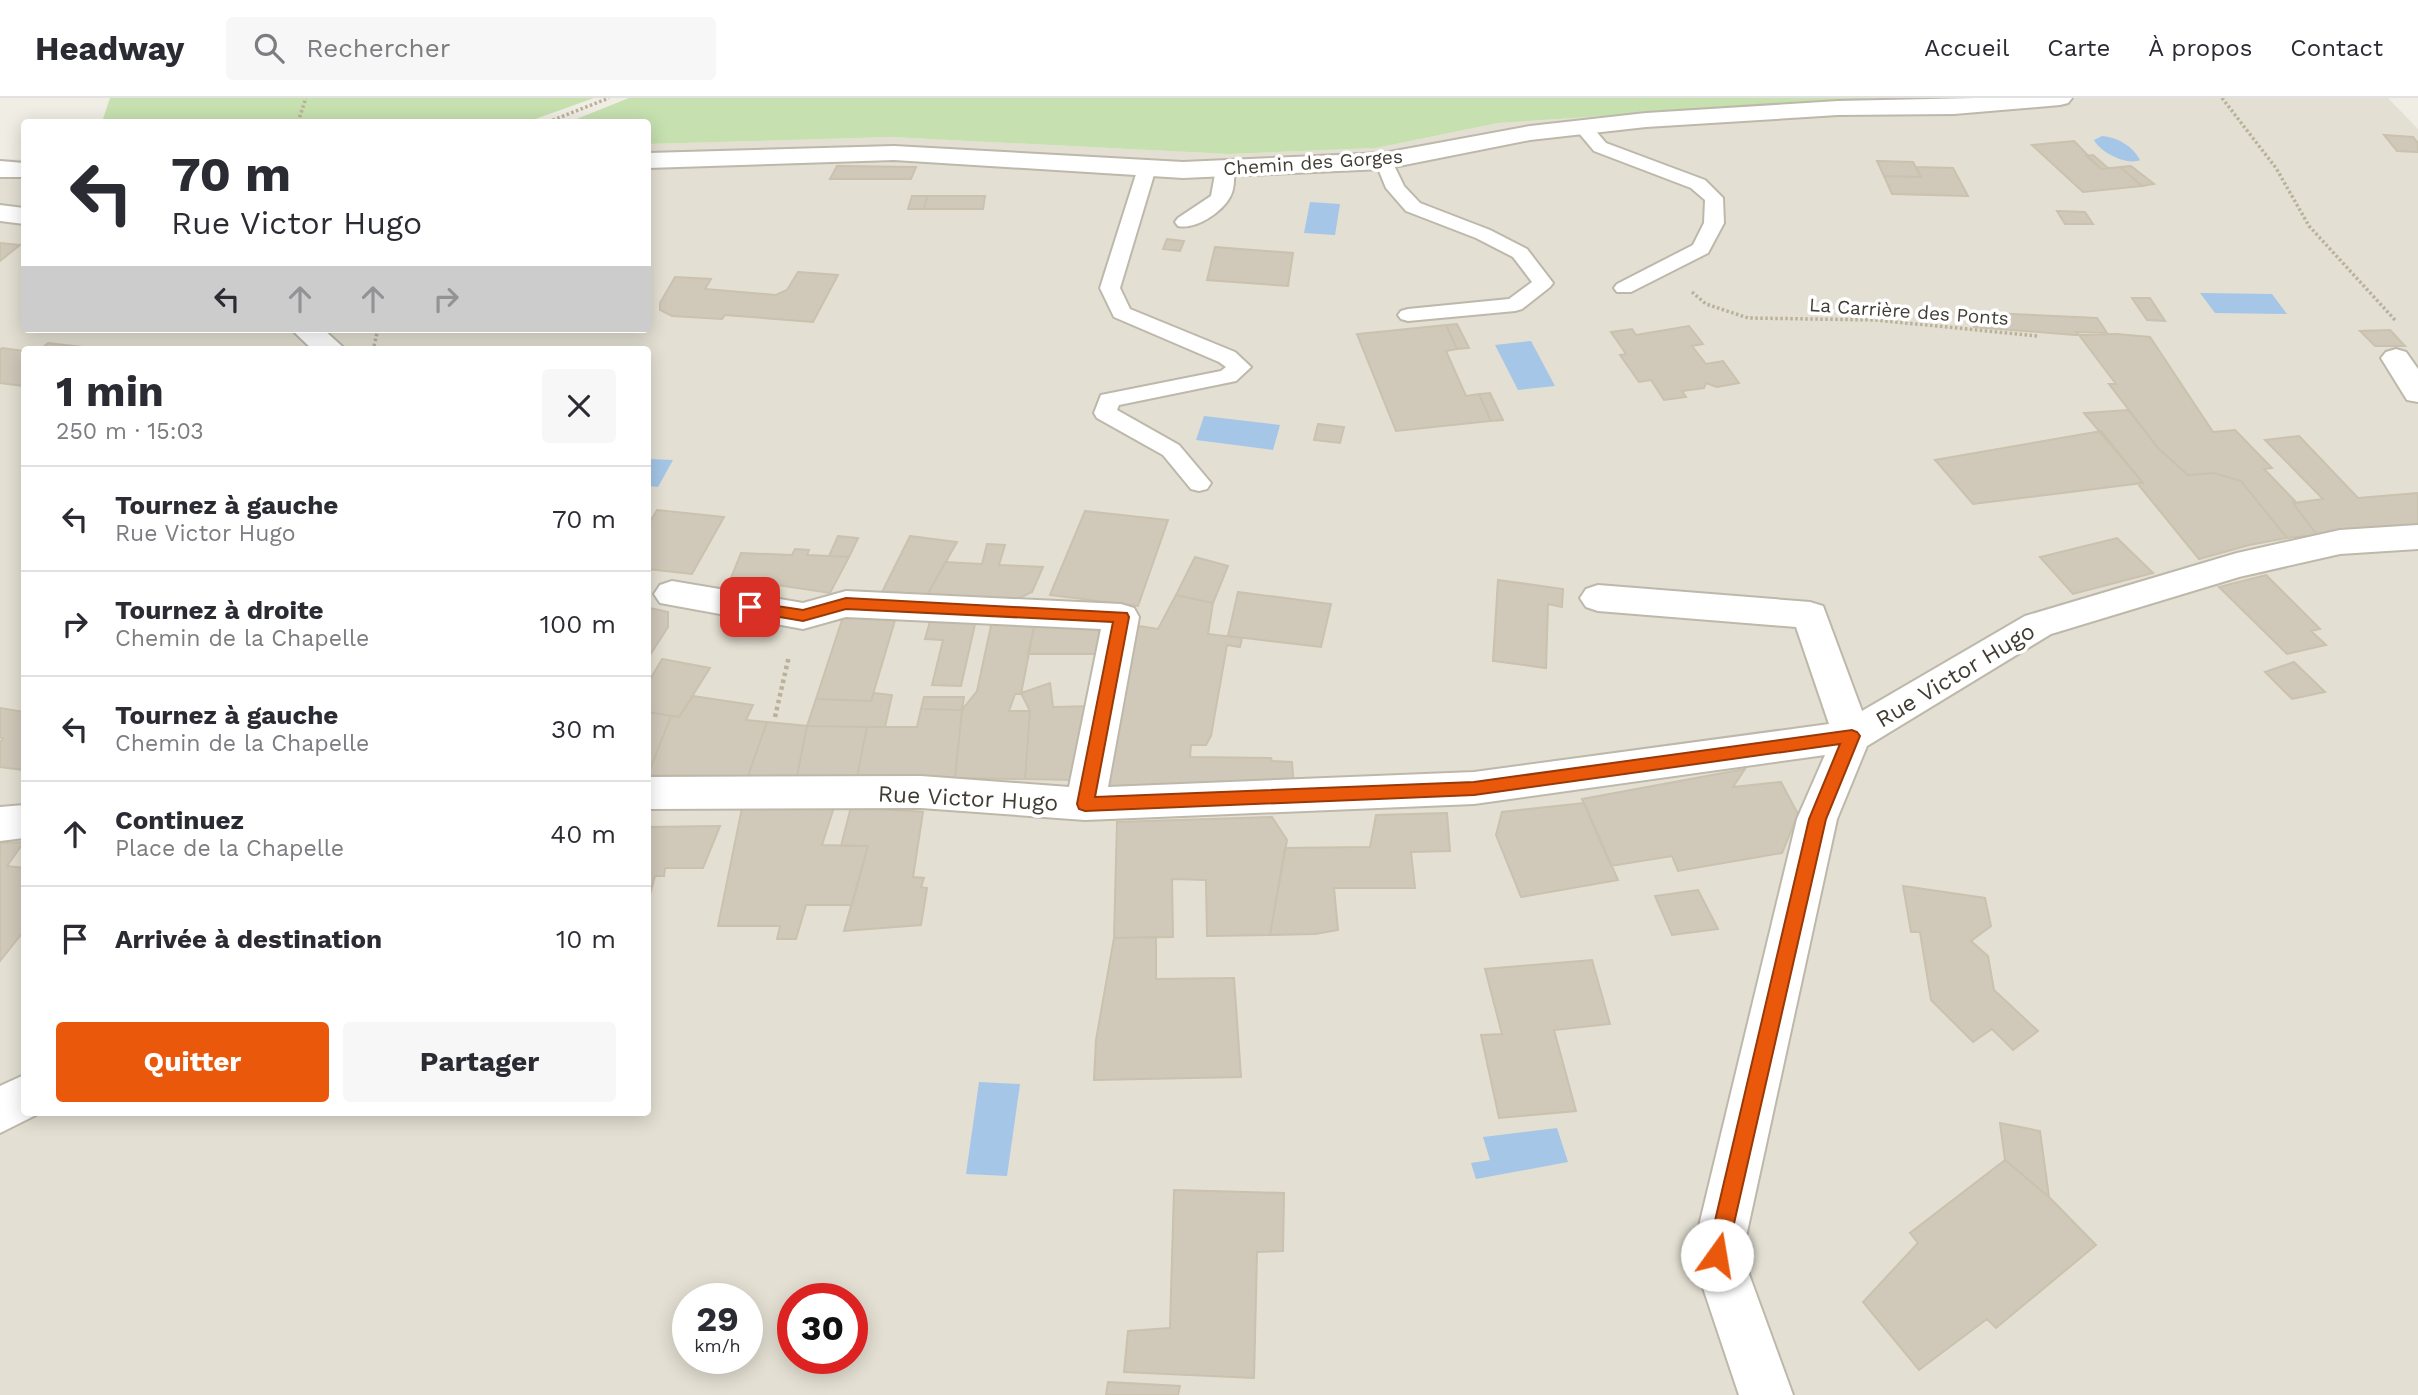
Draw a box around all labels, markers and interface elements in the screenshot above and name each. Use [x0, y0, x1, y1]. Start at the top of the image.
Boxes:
search box [226, 17, 716, 80]
text: Headway [35, 29, 184, 68]
icon: search [250, 29, 288, 67]
text: Rechercher [306, 33, 450, 63]
text: Accueil [1924, 34, 2009, 62]
text: Carte [2047, 34, 2110, 62]
text: À propos [2148, 34, 2252, 62]
text: Contact [2290, 34, 2383, 62]
text: 70 m [171, 145, 291, 203]
street label: Chemin des Gorges [1222, 145, 1404, 180]
icon: left [56, 147, 147, 238]
text: Rue Victor Hugo [171, 204, 422, 242]
icon: left [208, 280, 246, 318]
icon: ahead [281, 280, 319, 318]
icon: ahead [354, 280, 392, 318]
icon: right [427, 280, 465, 318]
street label: La Carrière des Ponts [1808, 293, 2010, 330]
text: 1 min [56, 367, 164, 416]
button: close [542, 369, 616, 443]
text: 250 m · 15:03 [56, 418, 204, 445]
text: Tournez à gauche [115, 490, 338, 520]
icon: left [56, 500, 94, 538]
text: 70 m [552, 504, 616, 534]
text: Rue Victor Hugo [115, 520, 296, 547]
pin [720, 577, 780, 637]
icon: arrive [731, 588, 769, 626]
text: Tournez à droite [115, 595, 324, 625]
icon: right [56, 605, 94, 643]
text: 100 m [540, 609, 616, 639]
street label: Rue Victor Hugo [1871, 617, 2040, 733]
text: Chemin de la Chapelle [115, 625, 369, 652]
text: Tournez à gauche [115, 700, 338, 730]
icon: left [56, 710, 94, 748]
text: 30 m [551, 714, 616, 744]
text: Chemin de la Chapelle [115, 730, 369, 757]
street label: Rue Victor Hugo [877, 780, 1059, 817]
text: Continuez [115, 805, 244, 835]
icon: ahead [56, 815, 94, 853]
text: 40 m [550, 819, 616, 849]
text: Place de la Chapelle [115, 835, 344, 862]
icon: arrive [56, 920, 94, 958]
text: Arrivée à destination [115, 924, 382, 954]
text: 10 m [556, 924, 616, 954]
button: Quitter [56, 1022, 329, 1102]
button: Partager [343, 1022, 616, 1102]
position arrow [1680, 1218, 1754, 1292]
speed limit sign: 30 [777, 1283, 868, 1374]
text: 29 [696, 1298, 739, 1340]
text: km/h [694, 1335, 741, 1356]

